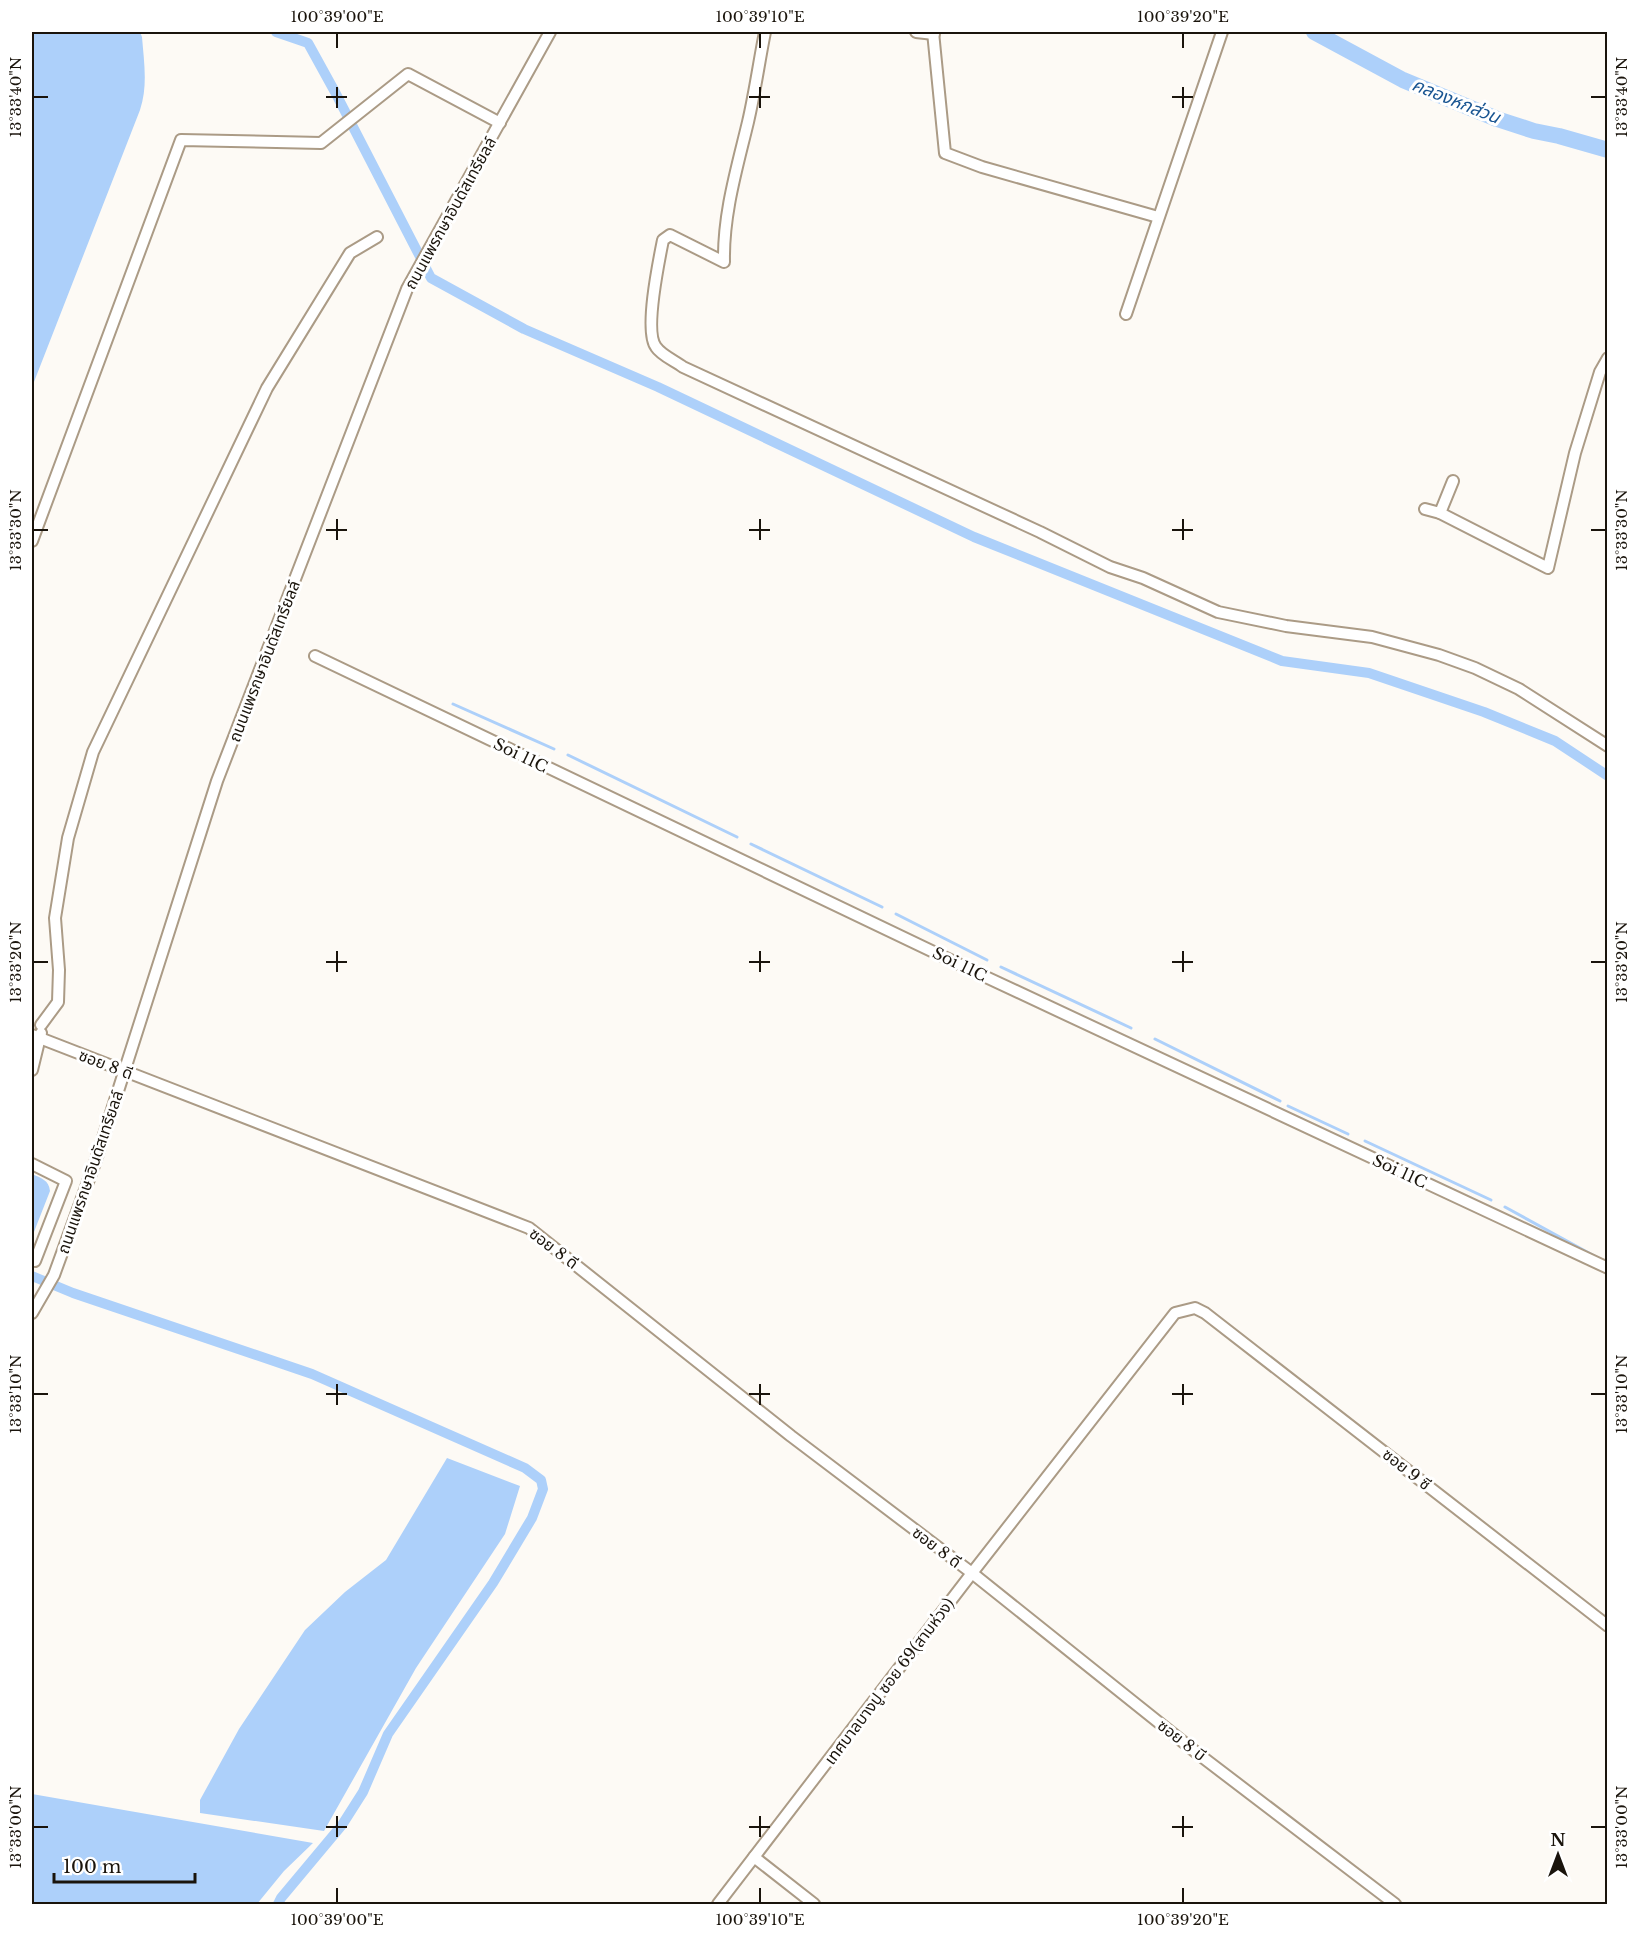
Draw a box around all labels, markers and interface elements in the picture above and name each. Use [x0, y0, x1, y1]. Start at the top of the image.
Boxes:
text: 100°39'00"E [290, 7, 384, 26]
text: 100°39'10"E [715, 7, 805, 26]
text: 100°39'20"E [1137, 7, 1229, 26]
text: 13°33'40"N [6, 57, 25, 137]
text: 13°33'40"N [1612, 57, 1631, 137]
water label: คลองหกส่วน [1409, 73, 1504, 129]
street label: ถนนแพรกษาอินดัสเทรียลล์ [400, 133, 500, 293]
text: 13°33'30"N [6, 489, 25, 571]
text: 13°33'30"N [1612, 489, 1631, 571]
street label: ถนนแพรกษาอินดัสเทรียลล์ [224, 577, 304, 745]
street label: Soi 11C [491, 733, 551, 777]
text: 13°33'20"N [6, 921, 25, 1003]
text: 13°33'20"N [1612, 921, 1631, 1003]
street label: Soi 11C [930, 942, 990, 986]
street label: ซอย 8 ดี [76, 1045, 136, 1083]
street label: ถนนแพรกษาอินดัสเทรียลล์ [53, 1088, 127, 1256]
street label: Soi 11C [1370, 1150, 1430, 1192]
street label: ซอย 8 ดี [525, 1223, 583, 1273]
text: 13°33'10"N [6, 1354, 25, 1434]
text: 13°33'10"N [1612, 1354, 1631, 1434]
street label: ซอย 9 ซี [1379, 1444, 1435, 1494]
street label: ซอย 8 ดี [908, 1522, 966, 1572]
street label: เทศบาลบางปู ซอย 69(สามห่วง) [820, 1594, 958, 1768]
street label: ซอย 8 บี [1154, 1715, 1210, 1765]
text: 13°33'00"N [6, 1785, 25, 1869]
text: 13°33'00"N [1612, 1785, 1631, 1869]
north arrow [1528, 1825, 1588, 1885]
text: N [1550, 1830, 1566, 1850]
scale bar [54, 1846, 195, 1884]
text: 100 m [63, 1856, 121, 1878]
text: 100°39'00"E [290, 1910, 384, 1929]
text: 100°39'10"E [715, 1910, 805, 1929]
text: 100°39'20"E [1137, 1910, 1229, 1929]

